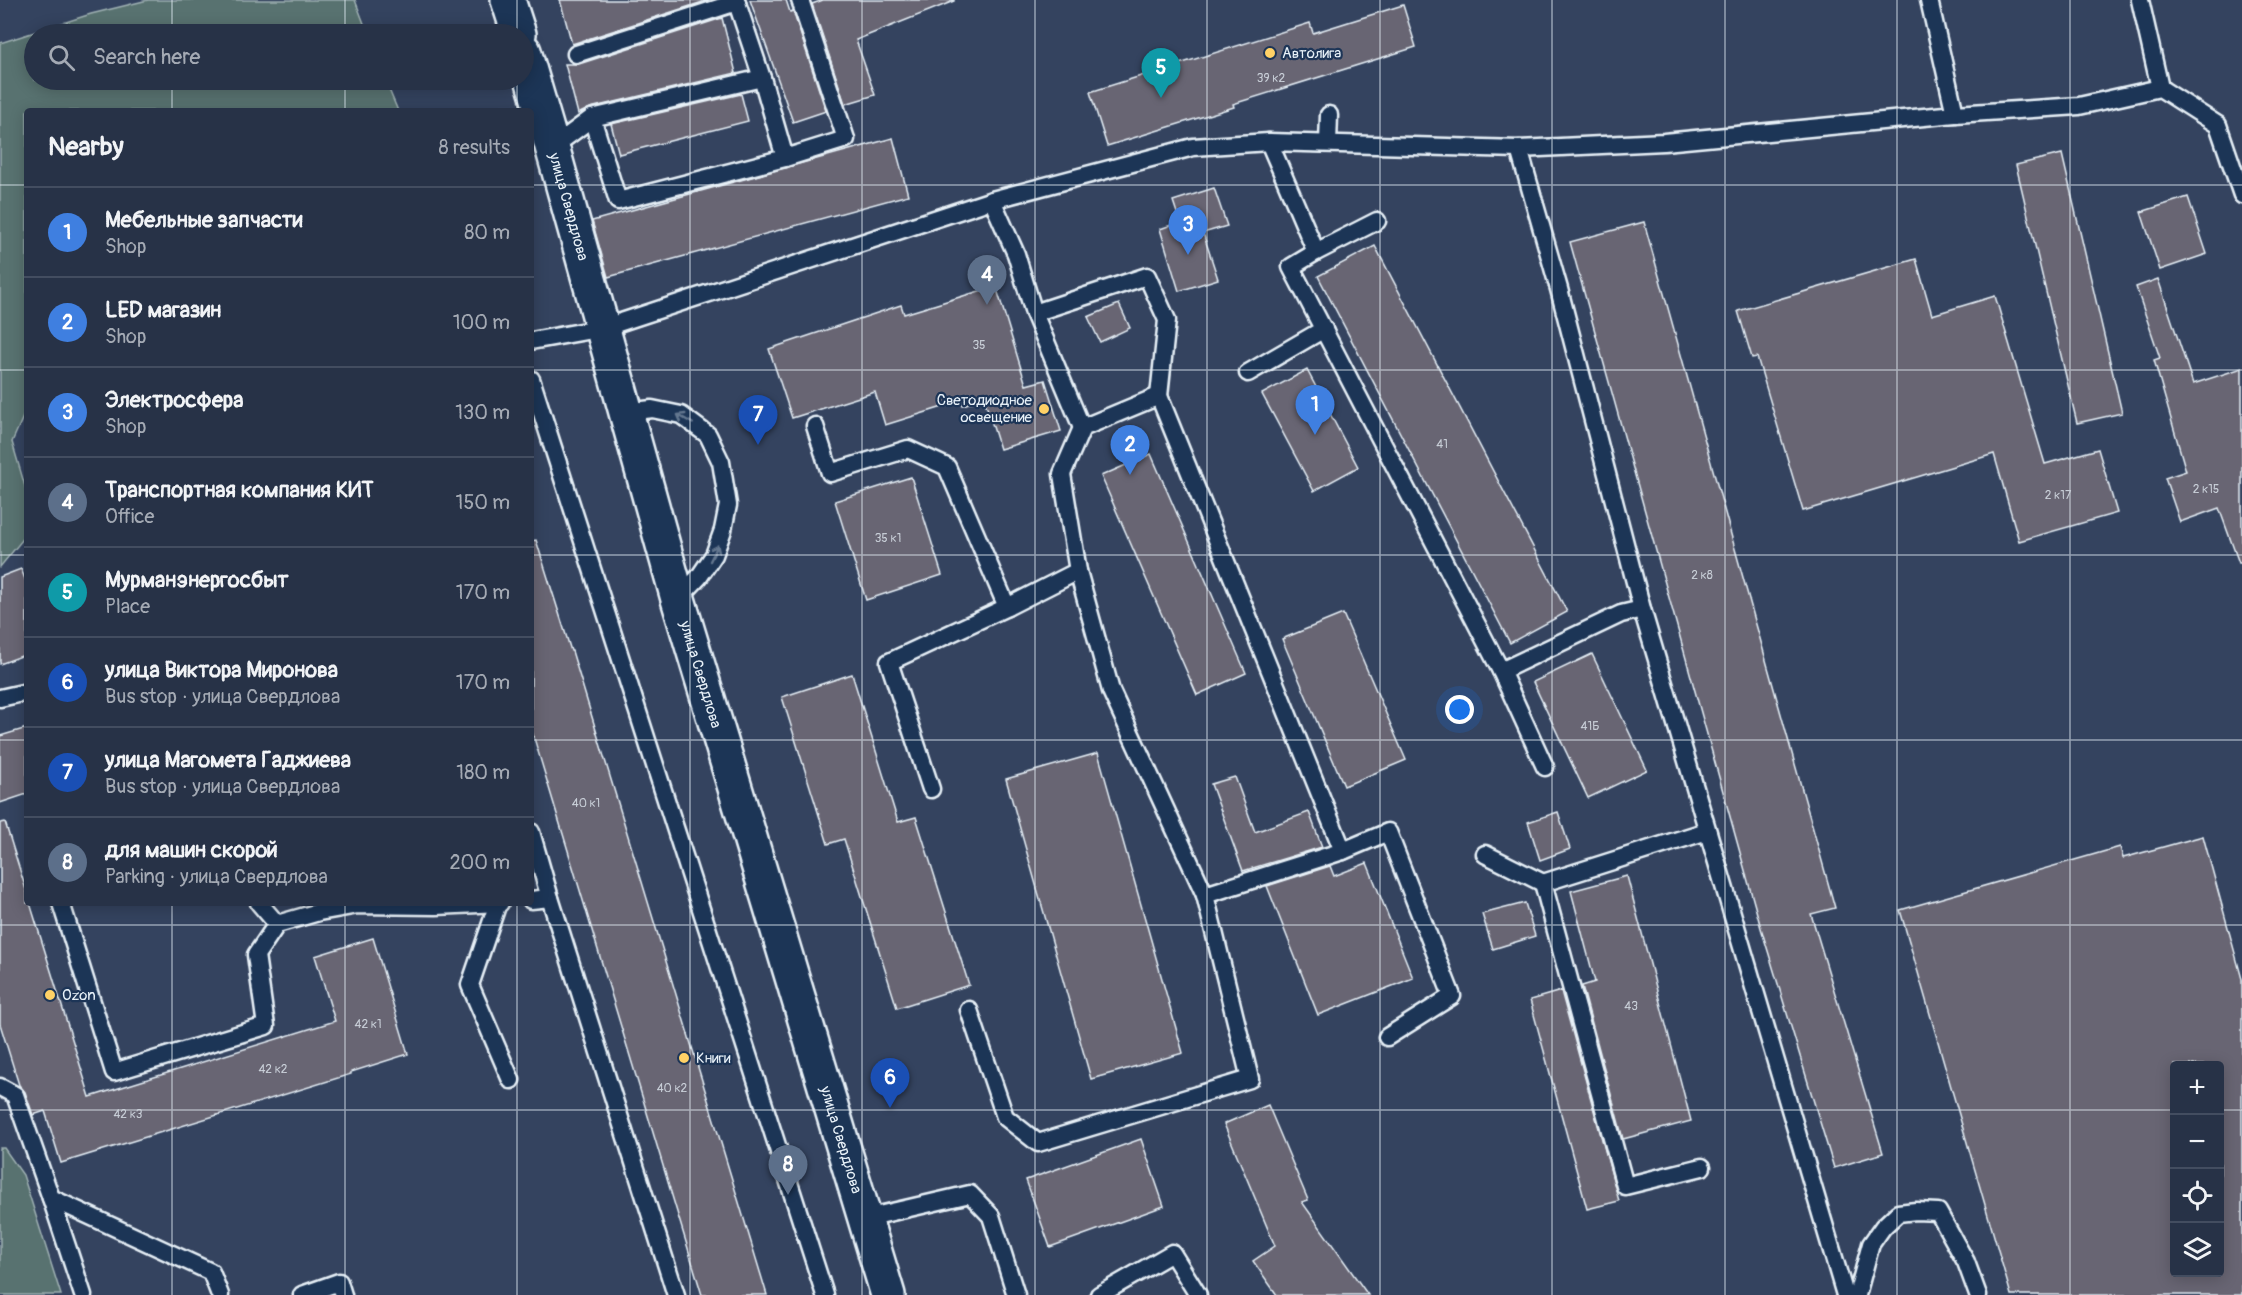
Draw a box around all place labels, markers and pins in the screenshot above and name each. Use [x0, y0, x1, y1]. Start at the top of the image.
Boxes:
place label: Автолига [1282, 44, 1341, 63]
marker: Автолига [1263, 46, 1277, 60]
pin: 5 [1142, 48, 1180, 98]
pin: 3 [1168, 206, 1208, 255]
pin: 4 [968, 256, 1006, 305]
pin: 1 [1296, 386, 1334, 435]
place label: Светодиодное освещение [937, 391, 1033, 427]
pin: 7 [738, 396, 777, 445]
marker: Светодиодное освещение [1037, 402, 1051, 416]
pin: 2 [1110, 426, 1150, 475]
place label: Ozon [62, 986, 96, 1005]
marker: Ozon [43, 988, 57, 1002]
place label: Книги [696, 1049, 731, 1068]
marker: Книги [677, 1051, 691, 1065]
pin: 6 [870, 1058, 910, 1108]
pin: 8 [768, 1146, 808, 1195]

